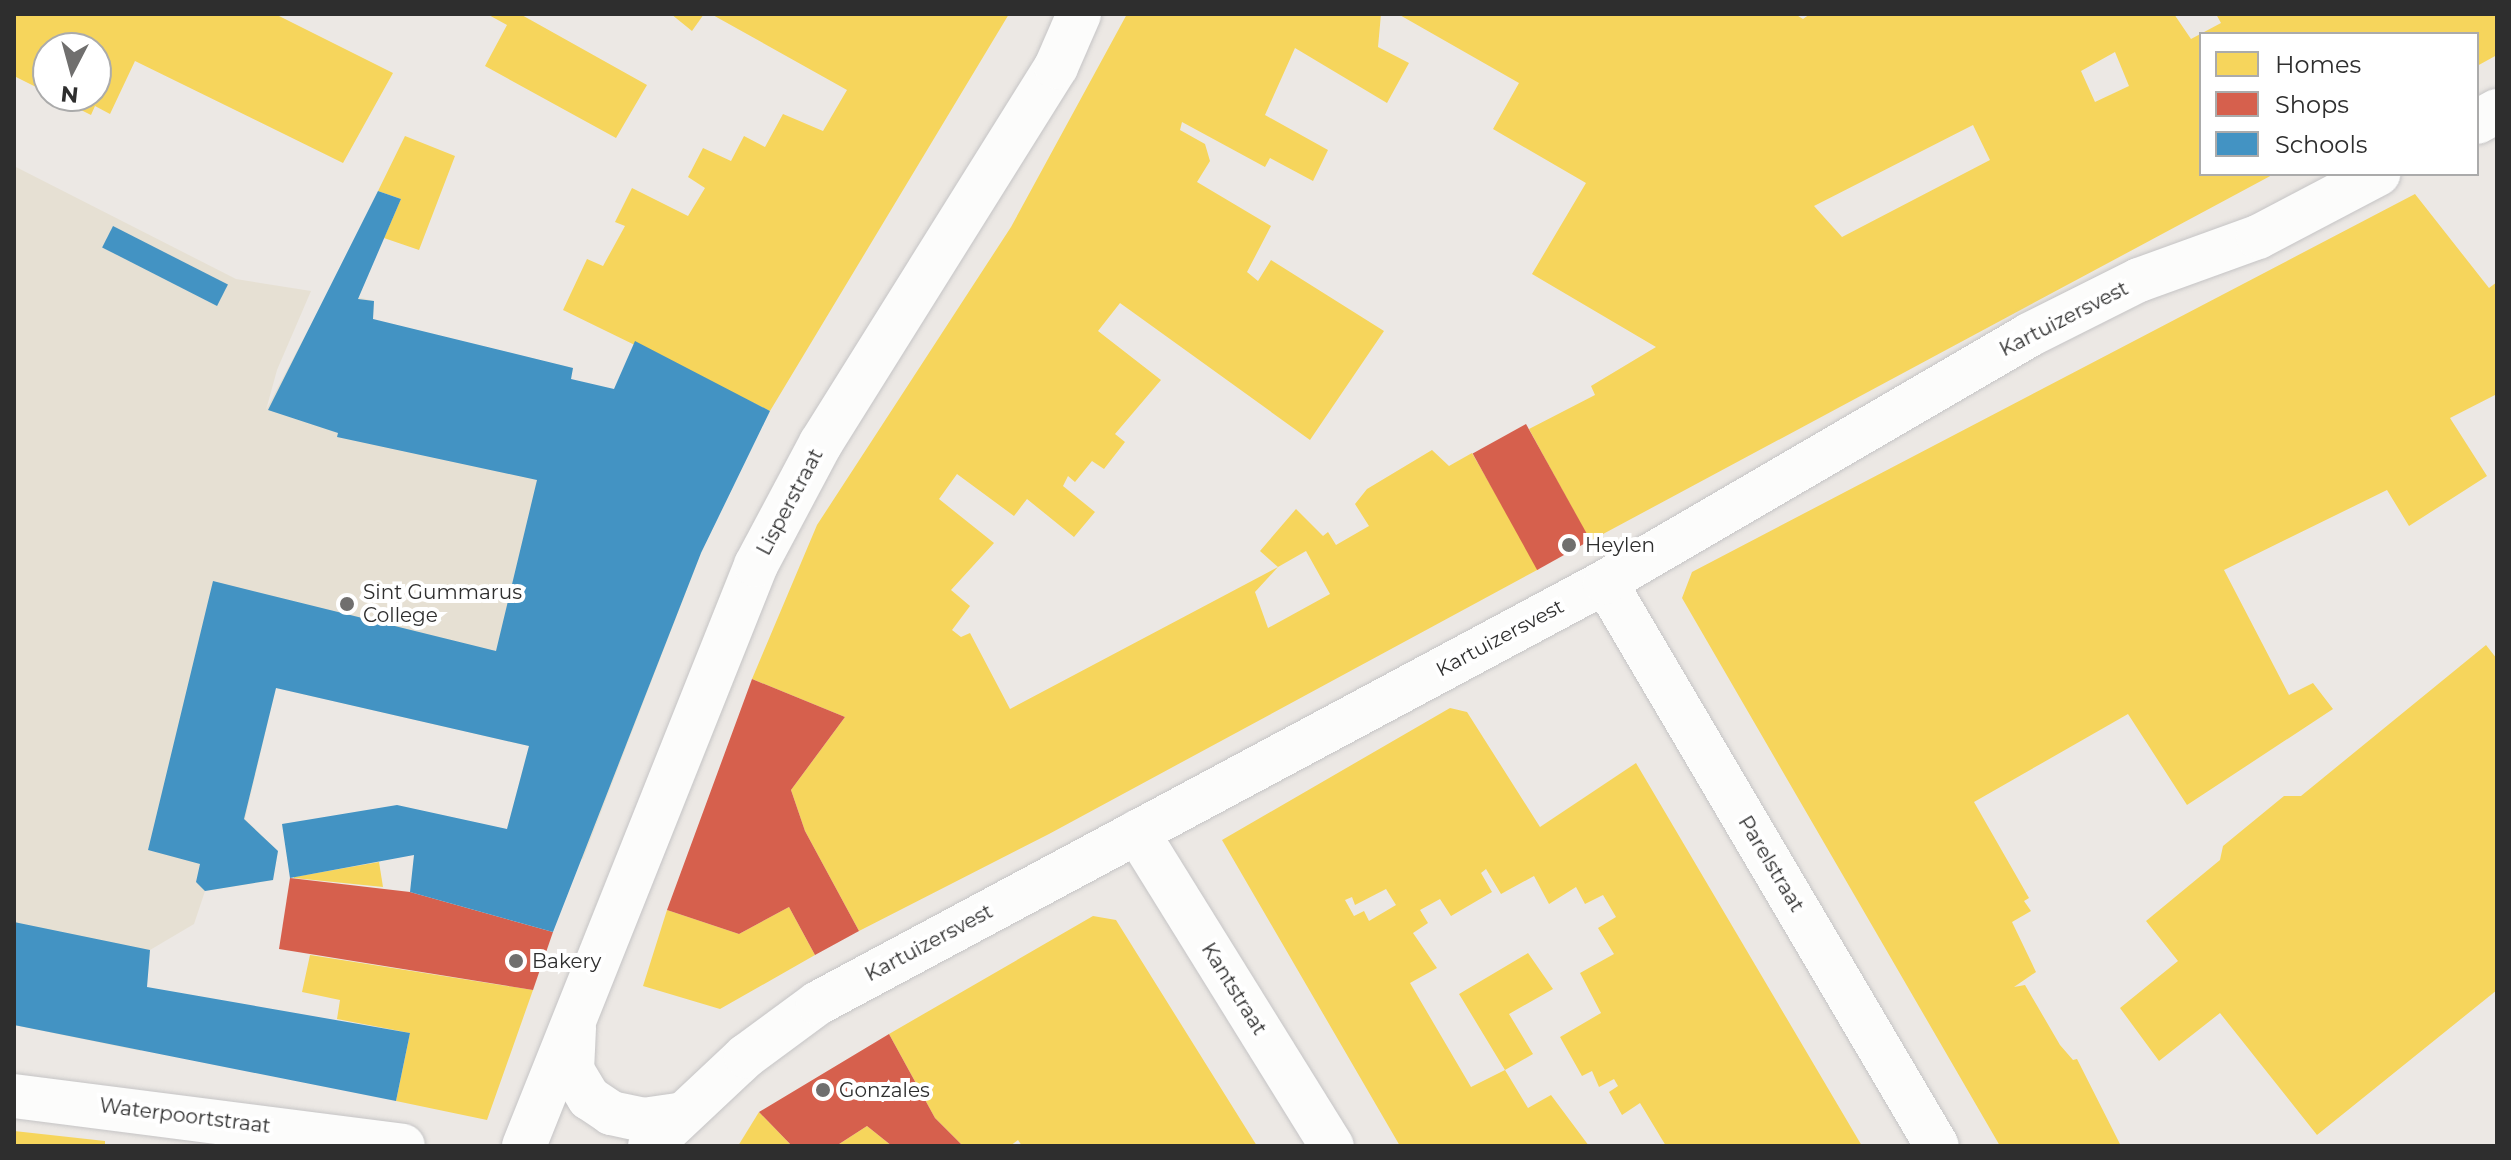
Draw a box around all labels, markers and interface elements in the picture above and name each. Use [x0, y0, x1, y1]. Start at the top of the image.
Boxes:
north arrow [32, 32, 112, 112]
legend [2199, 32, 2479, 176]
text: Homes [2275, 50, 2361, 79]
text: N [59, 80, 80, 109]
text: Shops [2275, 90, 2349, 119]
text: Schools [2275, 130, 2368, 159]
street label: Kartuizersvest [1996, 276, 2132, 362]
street label: Lisperstraat [752, 445, 828, 559]
place label: Heylen [1585, 533, 1655, 557]
marker: Heylen [1560, 536, 1578, 554]
place label: Sint Gummarus College [363, 580, 522, 627]
street label: Kartuizersvest [1432, 594, 1568, 682]
marker: Sint Gummarus College [338, 595, 356, 613]
street label: Parelstraat [1733, 812, 1809, 916]
street label: Kartuizersvest [861, 899, 997, 987]
street label: Kantstraat [1196, 938, 1272, 1040]
place label: Bakery [532, 949, 601, 973]
marker: Bakery [507, 952, 525, 970]
place label: Gonzales [839, 1078, 930, 1102]
marker: Gonzales [814, 1081, 832, 1099]
street label: Waterpoortstraat [98, 1094, 272, 1138]

